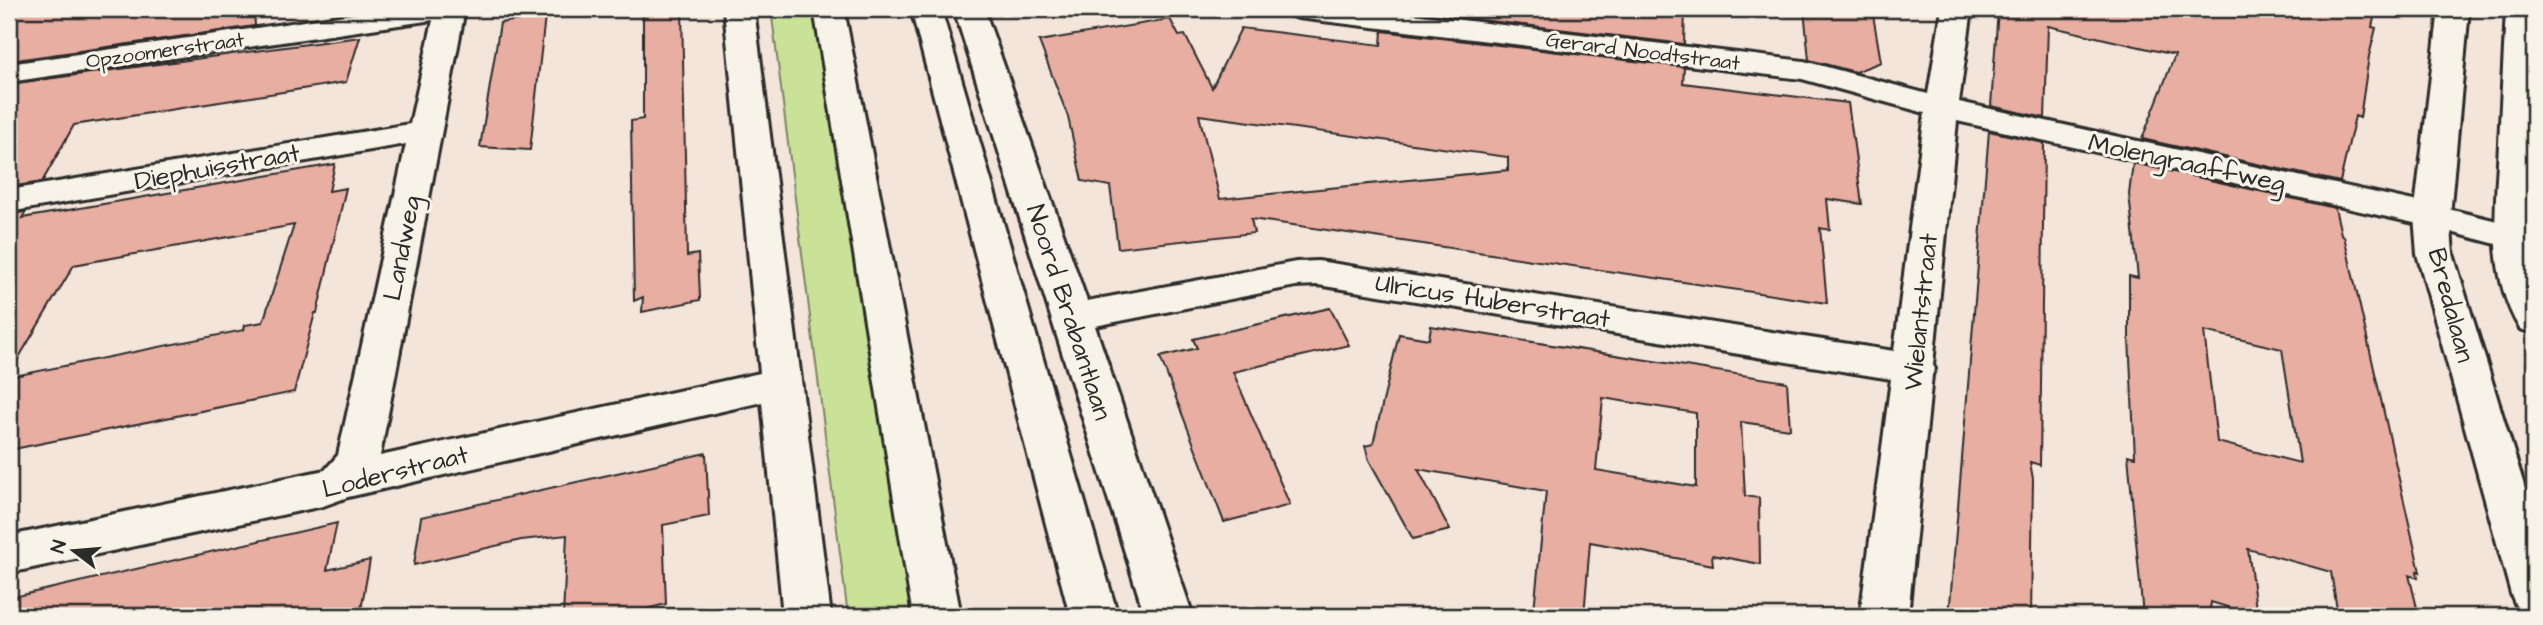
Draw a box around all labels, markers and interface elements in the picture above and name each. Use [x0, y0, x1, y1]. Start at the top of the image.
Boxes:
street label: Opzoomerstraat [84, 25, 247, 77]
street label: Gerard Noodtstraat [1544, 25, 1742, 78]
street label: Molengraaffweg [2084, 124, 2289, 203]
street label: Diephuisstraat [132, 135, 303, 199]
street label: Landweg [374, 193, 432, 304]
street label: Noord Brabantlaan [1017, 200, 1121, 425]
street label: Wielantstraat [1895, 231, 1947, 393]
street label: Bredalaan [2419, 244, 2484, 366]
street label: Ulricus Huberstraat [1373, 265, 1613, 337]
street label: Loderstraat [318, 436, 472, 507]
north arrow [38, 516, 108, 586]
text: N [44, 537, 74, 556]

